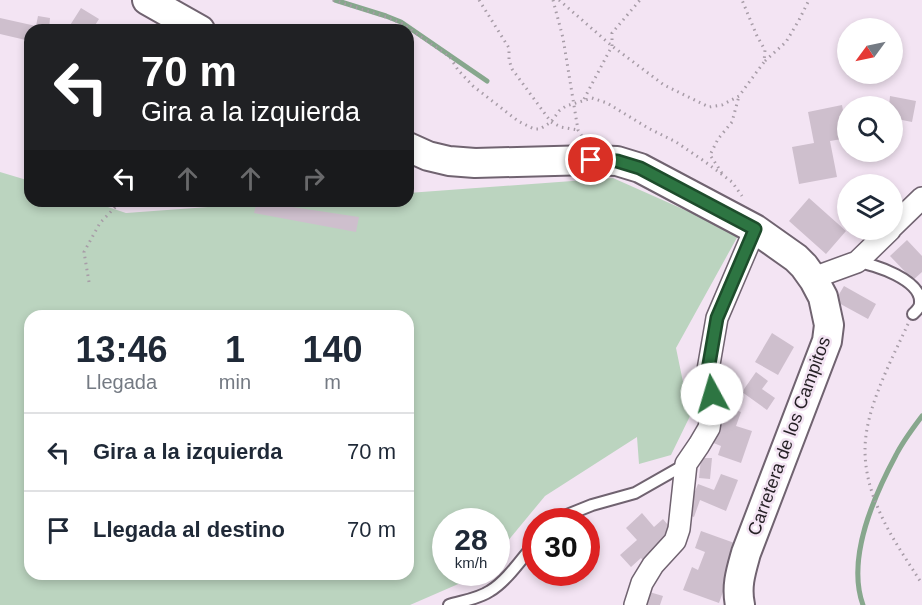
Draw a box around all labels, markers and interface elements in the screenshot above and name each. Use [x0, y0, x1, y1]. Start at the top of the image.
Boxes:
north arrow [837, 18, 903, 84]
map controls [837, 18, 903, 240]
icon: left [42, 48, 120, 126]
text: 70 m [141, 48, 237, 95]
button: search [837, 96, 903, 162]
text: Gira a la izquierda [141, 97, 360, 127]
pin [565, 134, 616, 185]
icon: arrive [574, 143, 607, 176]
icon: left [108, 162, 141, 195]
icon: ahead [171, 162, 204, 195]
icon: ahead [234, 162, 267, 195]
icon: right [297, 162, 330, 195]
button: layers [837, 174, 903, 240]
text: 13:46 [75, 329, 167, 370]
text: 1 [225, 329, 245, 370]
text: 140 [302, 329, 363, 370]
street label: Carretera de los Campitos [744, 334, 834, 538]
position arrow [680, 362, 744, 426]
text: Llegada [86, 371, 157, 393]
text: min [219, 371, 251, 393]
text: m [324, 371, 341, 393]
icon: left [42, 436, 75, 469]
text: Gira a la izquierda [93, 439, 283, 464]
text: 70 m [347, 439, 396, 464]
speed limit sign: 30 [522, 508, 600, 586]
icon: arrive [42, 514, 75, 547]
text: Llegada al destino [93, 517, 285, 542]
text: 70 m [347, 517, 396, 542]
text: 28 [454, 523, 488, 556]
text: km/h [455, 554, 487, 571]

